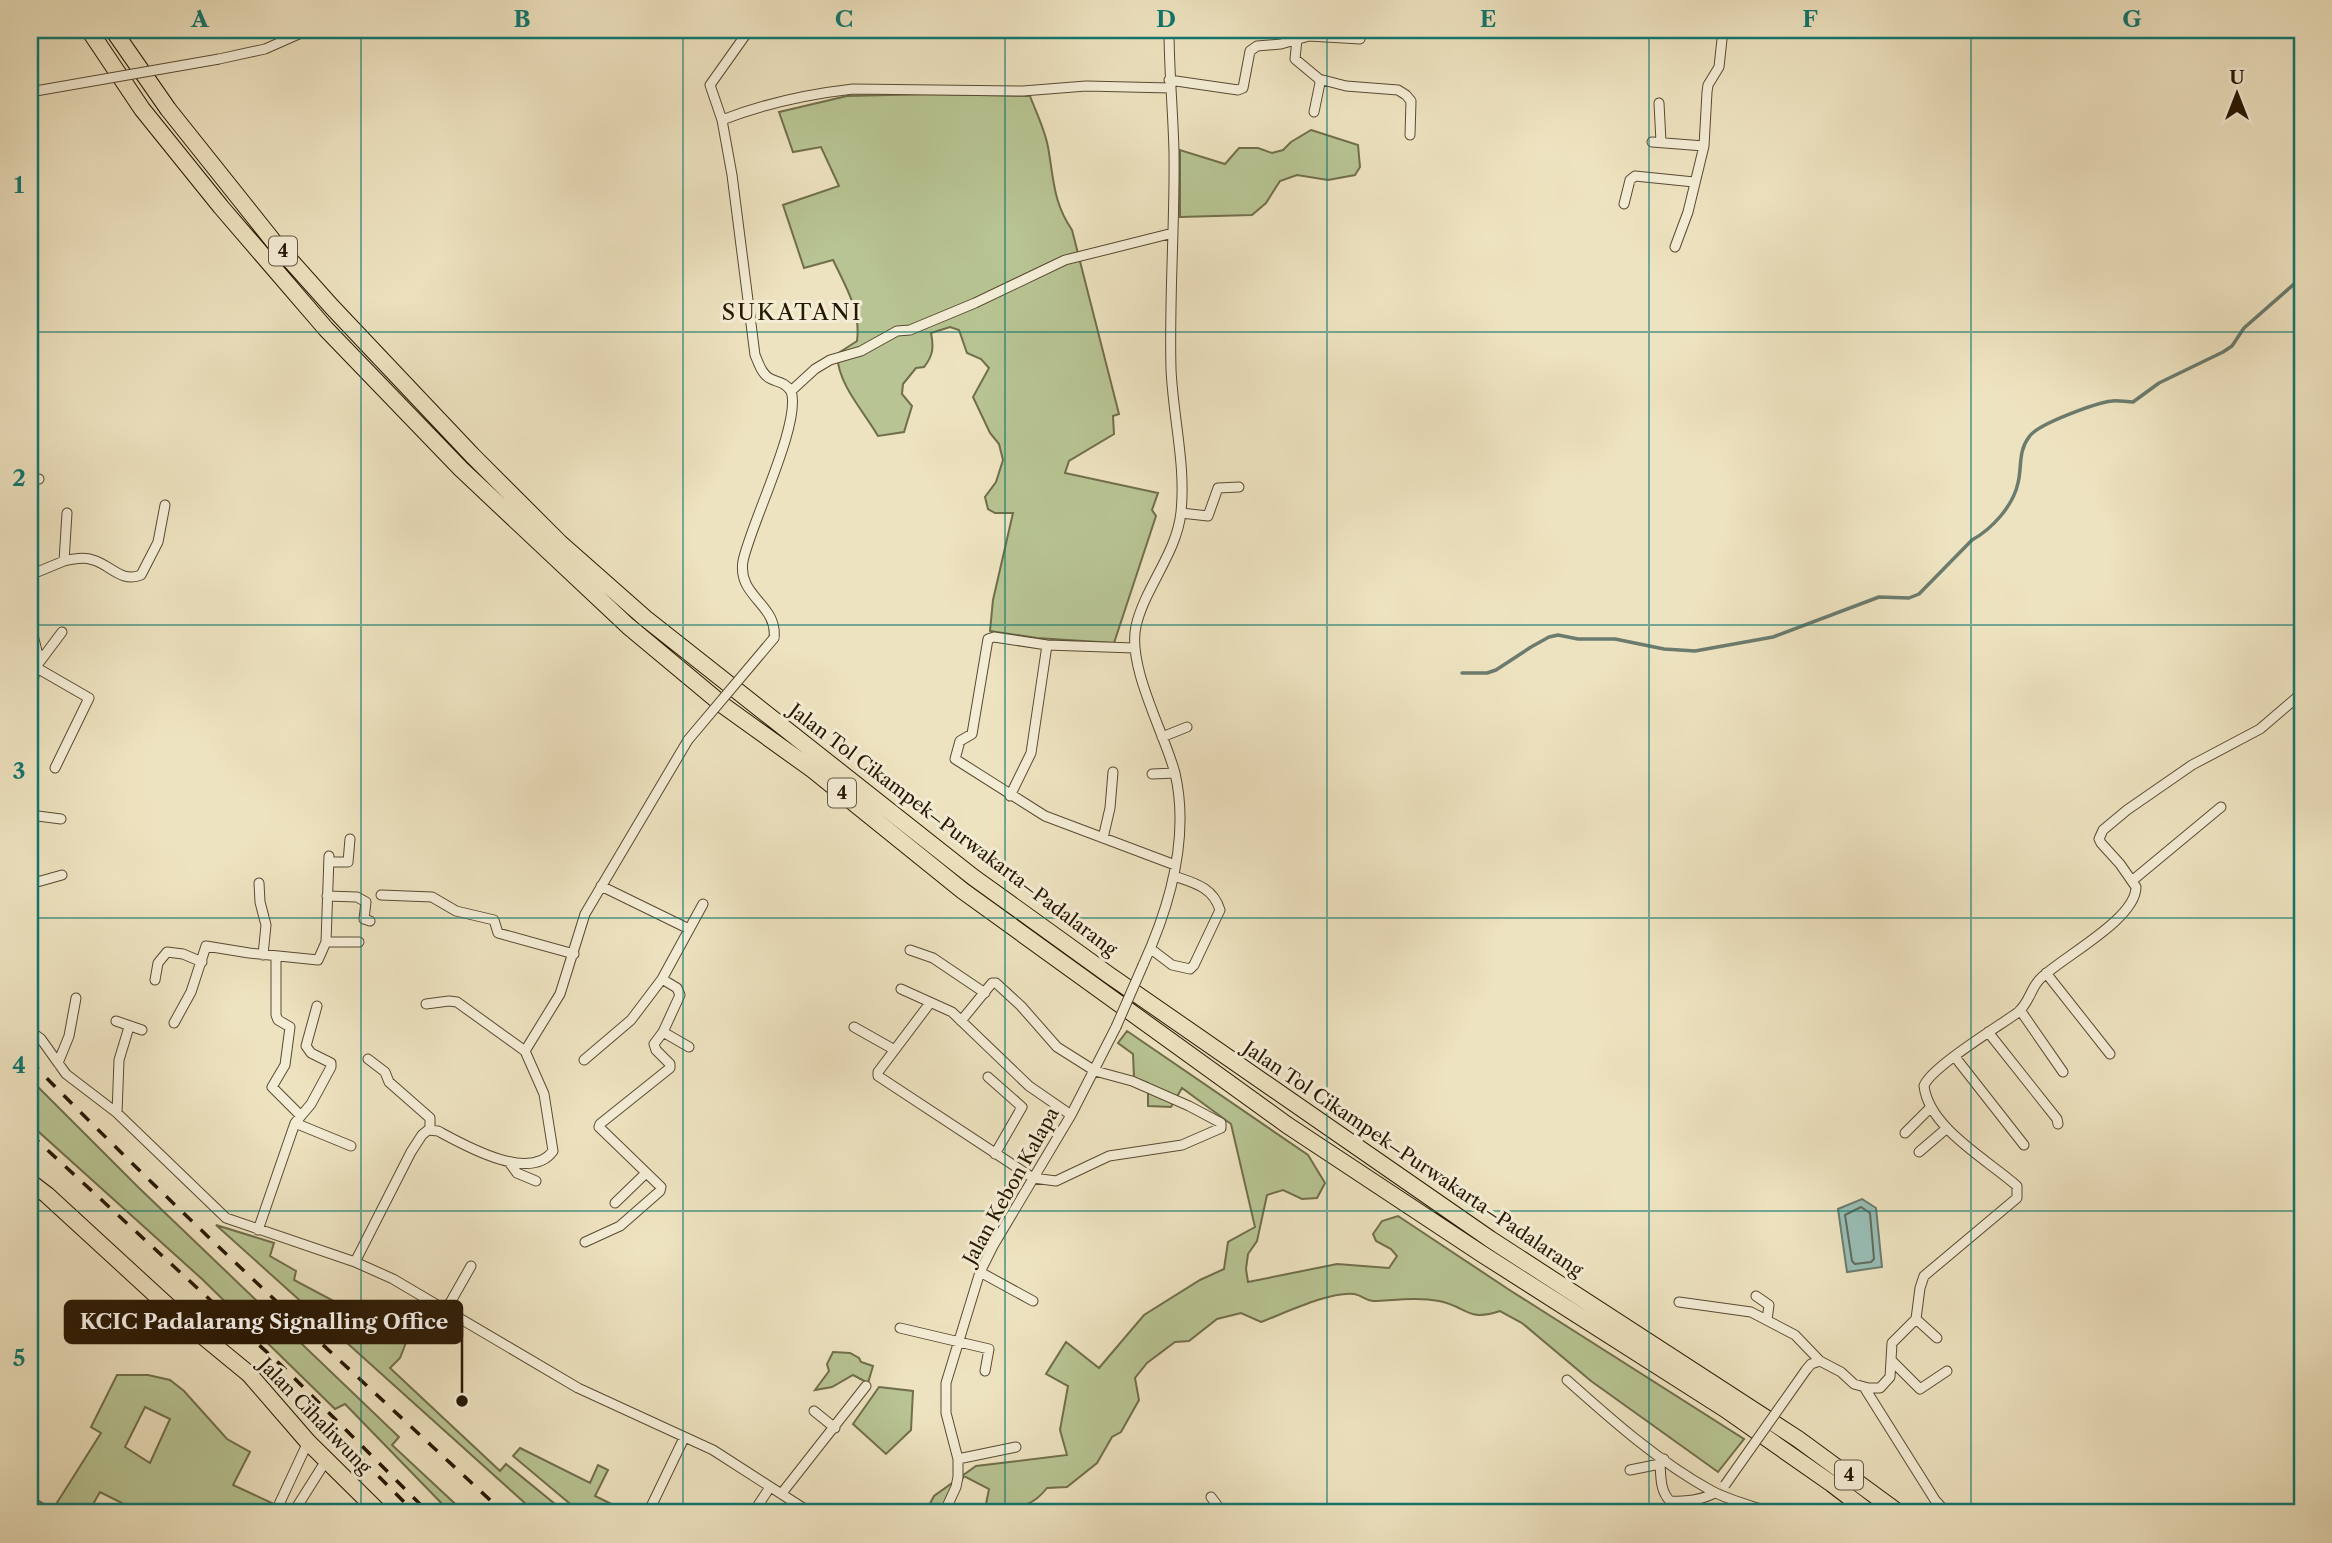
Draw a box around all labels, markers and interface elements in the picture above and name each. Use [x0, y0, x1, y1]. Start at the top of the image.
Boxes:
text: A [190, 5, 210, 33]
text: B [513, 5, 531, 33]
text: C [835, 5, 853, 33]
text: D [1156, 5, 1176, 33]
text: E [1480, 5, 1496, 33]
text: F [1802, 5, 1818, 33]
text: G [2122, 5, 2142, 33]
north arrow [2202, 60, 2272, 130]
text: U [2229, 66, 2245, 89]
text: 1 [14, 171, 25, 199]
road number: 4 [269, 236, 297, 265]
district label: SUKATANI [722, 298, 862, 326]
text: 2 [12, 464, 26, 492]
street label: Jalan Tol Cikampek–Purwakarta–Padalarang [782, 697, 1122, 962]
text: 3 [13, 757, 26, 785]
road number: 4 [828, 778, 856, 808]
street label: Jalan Tol Cikampek–Purwakarta–Padalarang [1236, 1035, 1588, 1282]
text: 4 [12, 1051, 26, 1079]
street label: Jalan Kebon Kalapa [957, 1103, 1064, 1271]
callout: KCIC Padalarang Signalling Office [65, 1301, 462, 1343]
text: KCIC Padalarang Signalling Office [80, 1309, 448, 1334]
text: 5 [13, 1344, 25, 1372]
street label: Jalan Cihaliwung [252, 1351, 377, 1479]
road number: 4 [1835, 1460, 1863, 1490]

